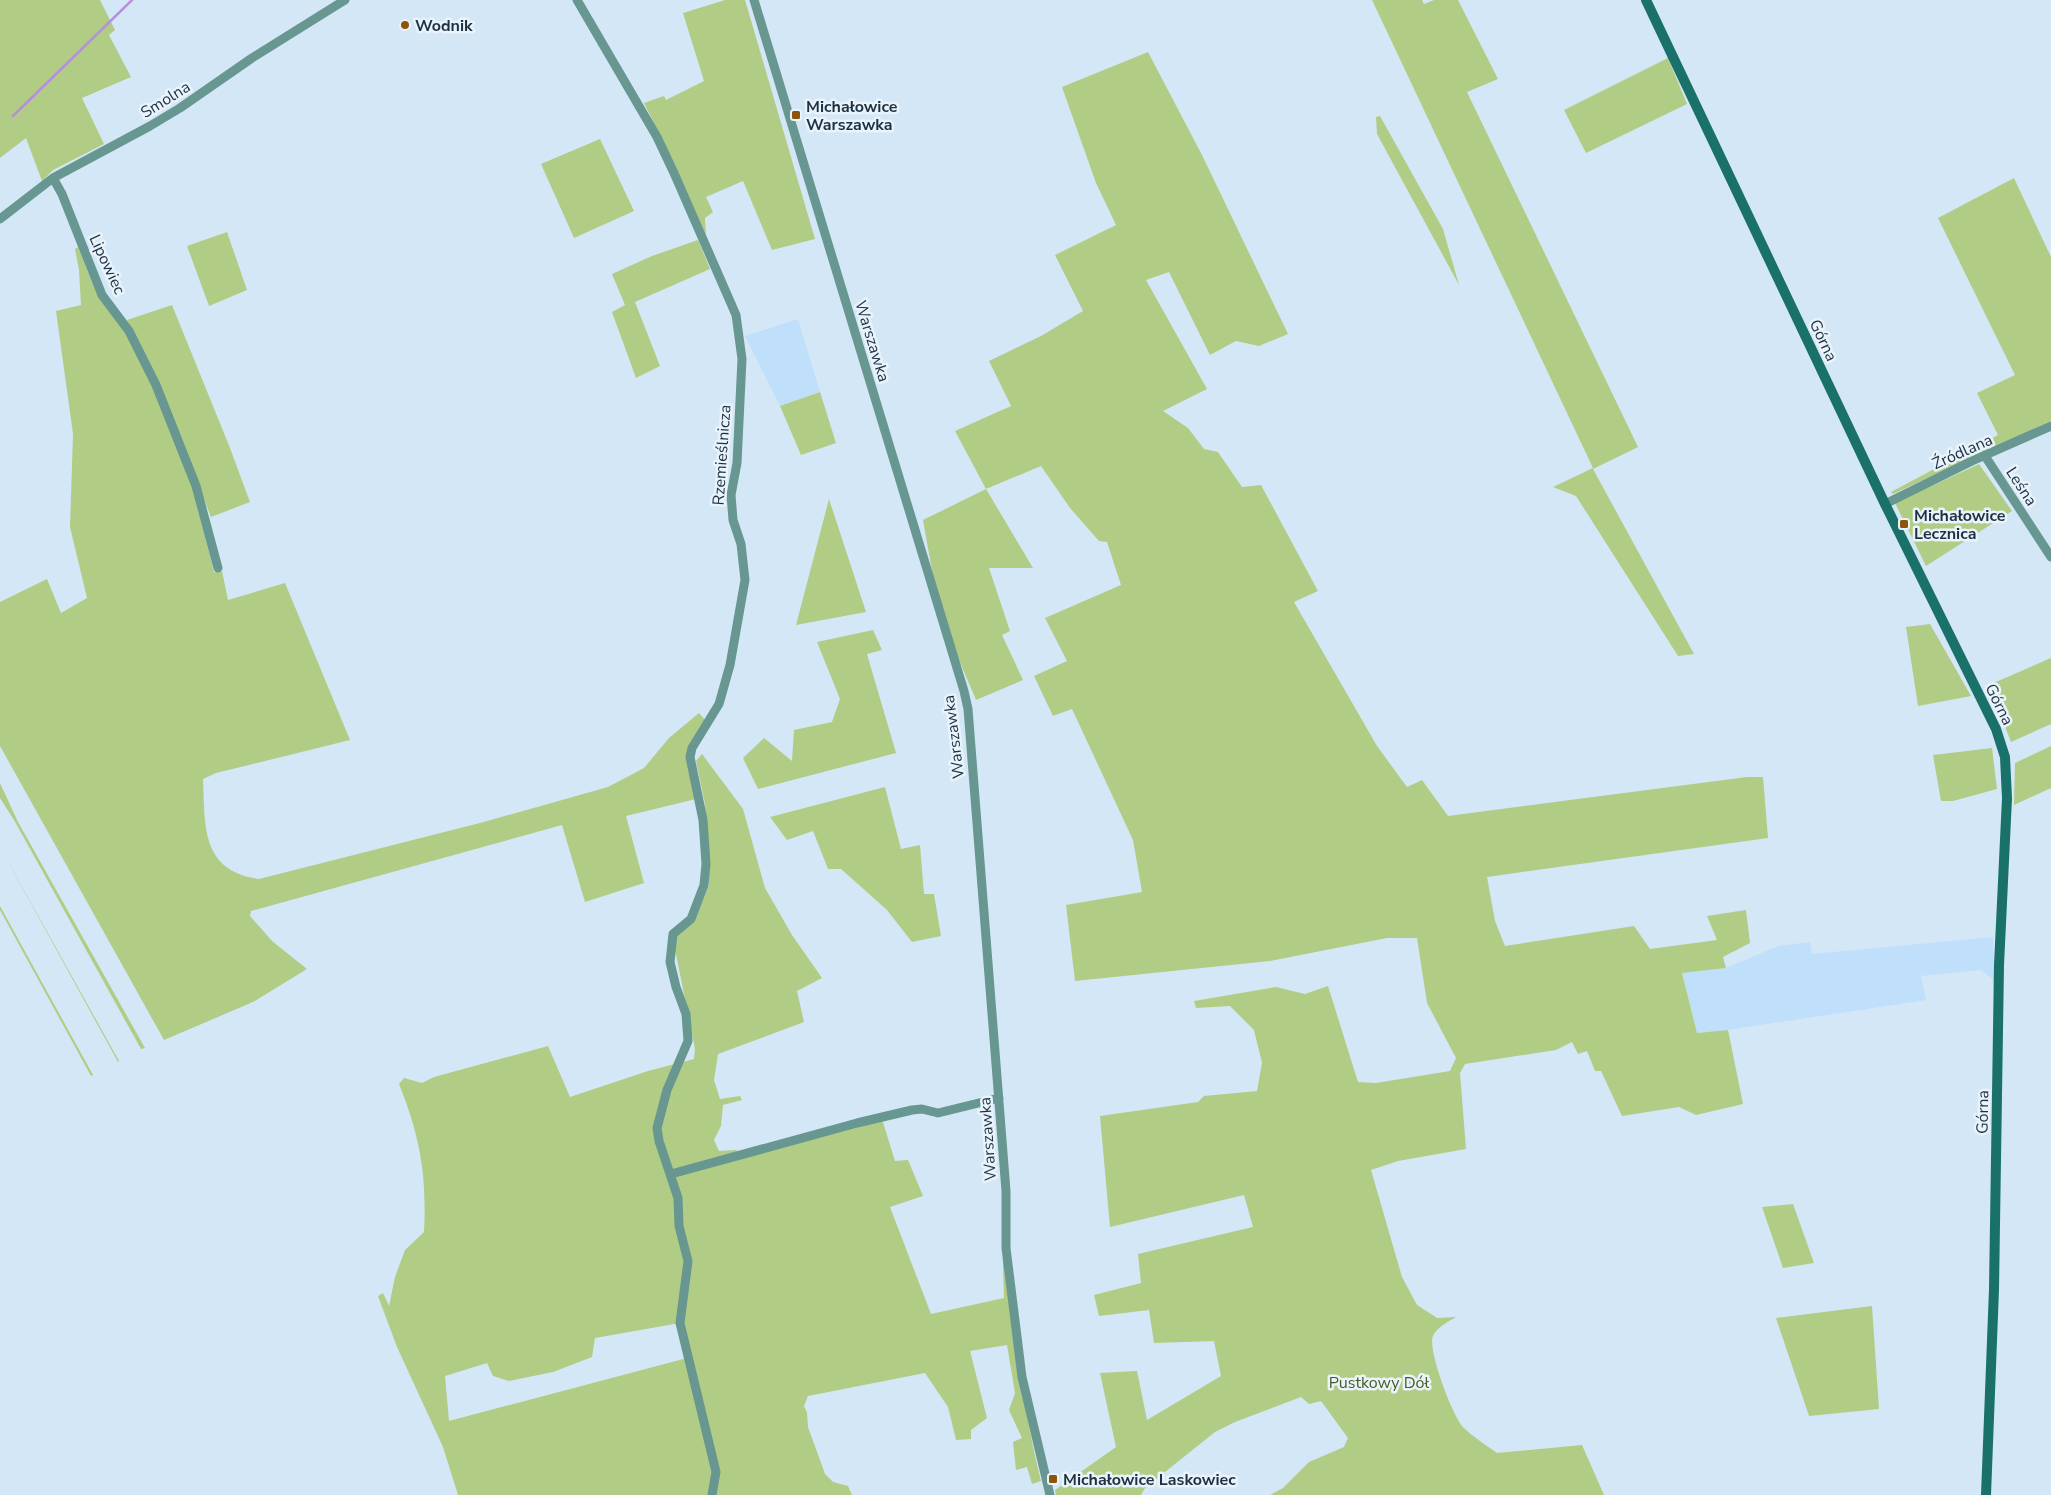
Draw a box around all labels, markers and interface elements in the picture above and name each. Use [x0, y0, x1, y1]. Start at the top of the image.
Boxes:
place label: Wodnik [415, 15, 473, 37]
marker: Wodnik [399, 19, 411, 31]
street label: Smolna [136, 76, 195, 124]
place label: Michałowice Warszawka [806, 96, 898, 136]
marker: Michałowice Warszawka [790, 109, 802, 121]
street label: Lipowiec [84, 231, 131, 298]
street label: Warszawka [849, 298, 895, 385]
street label: Górna [1804, 316, 1842, 365]
street label: Rzemieślnicza [708, 404, 736, 506]
street label: Źródlana [1929, 429, 1996, 475]
street label: Leśna [2000, 463, 2042, 510]
place label: Michałowice Lecznica [1914, 505, 2006, 545]
marker: Michałowice Lecznica [1898, 518, 1910, 530]
street label: Górna [1980, 680, 2019, 729]
street label: Warszawka [938, 694, 970, 780]
street label: Górna [1972, 1090, 1994, 1134]
street label: Warszawka [974, 1096, 1002, 1182]
park label: Pustkowy Dół [1329, 1372, 1429, 1394]
place label: Michałowice Laskowiec [1063, 1469, 1236, 1491]
marker: Michałowice Laskowiec [1047, 1473, 1059, 1485]

